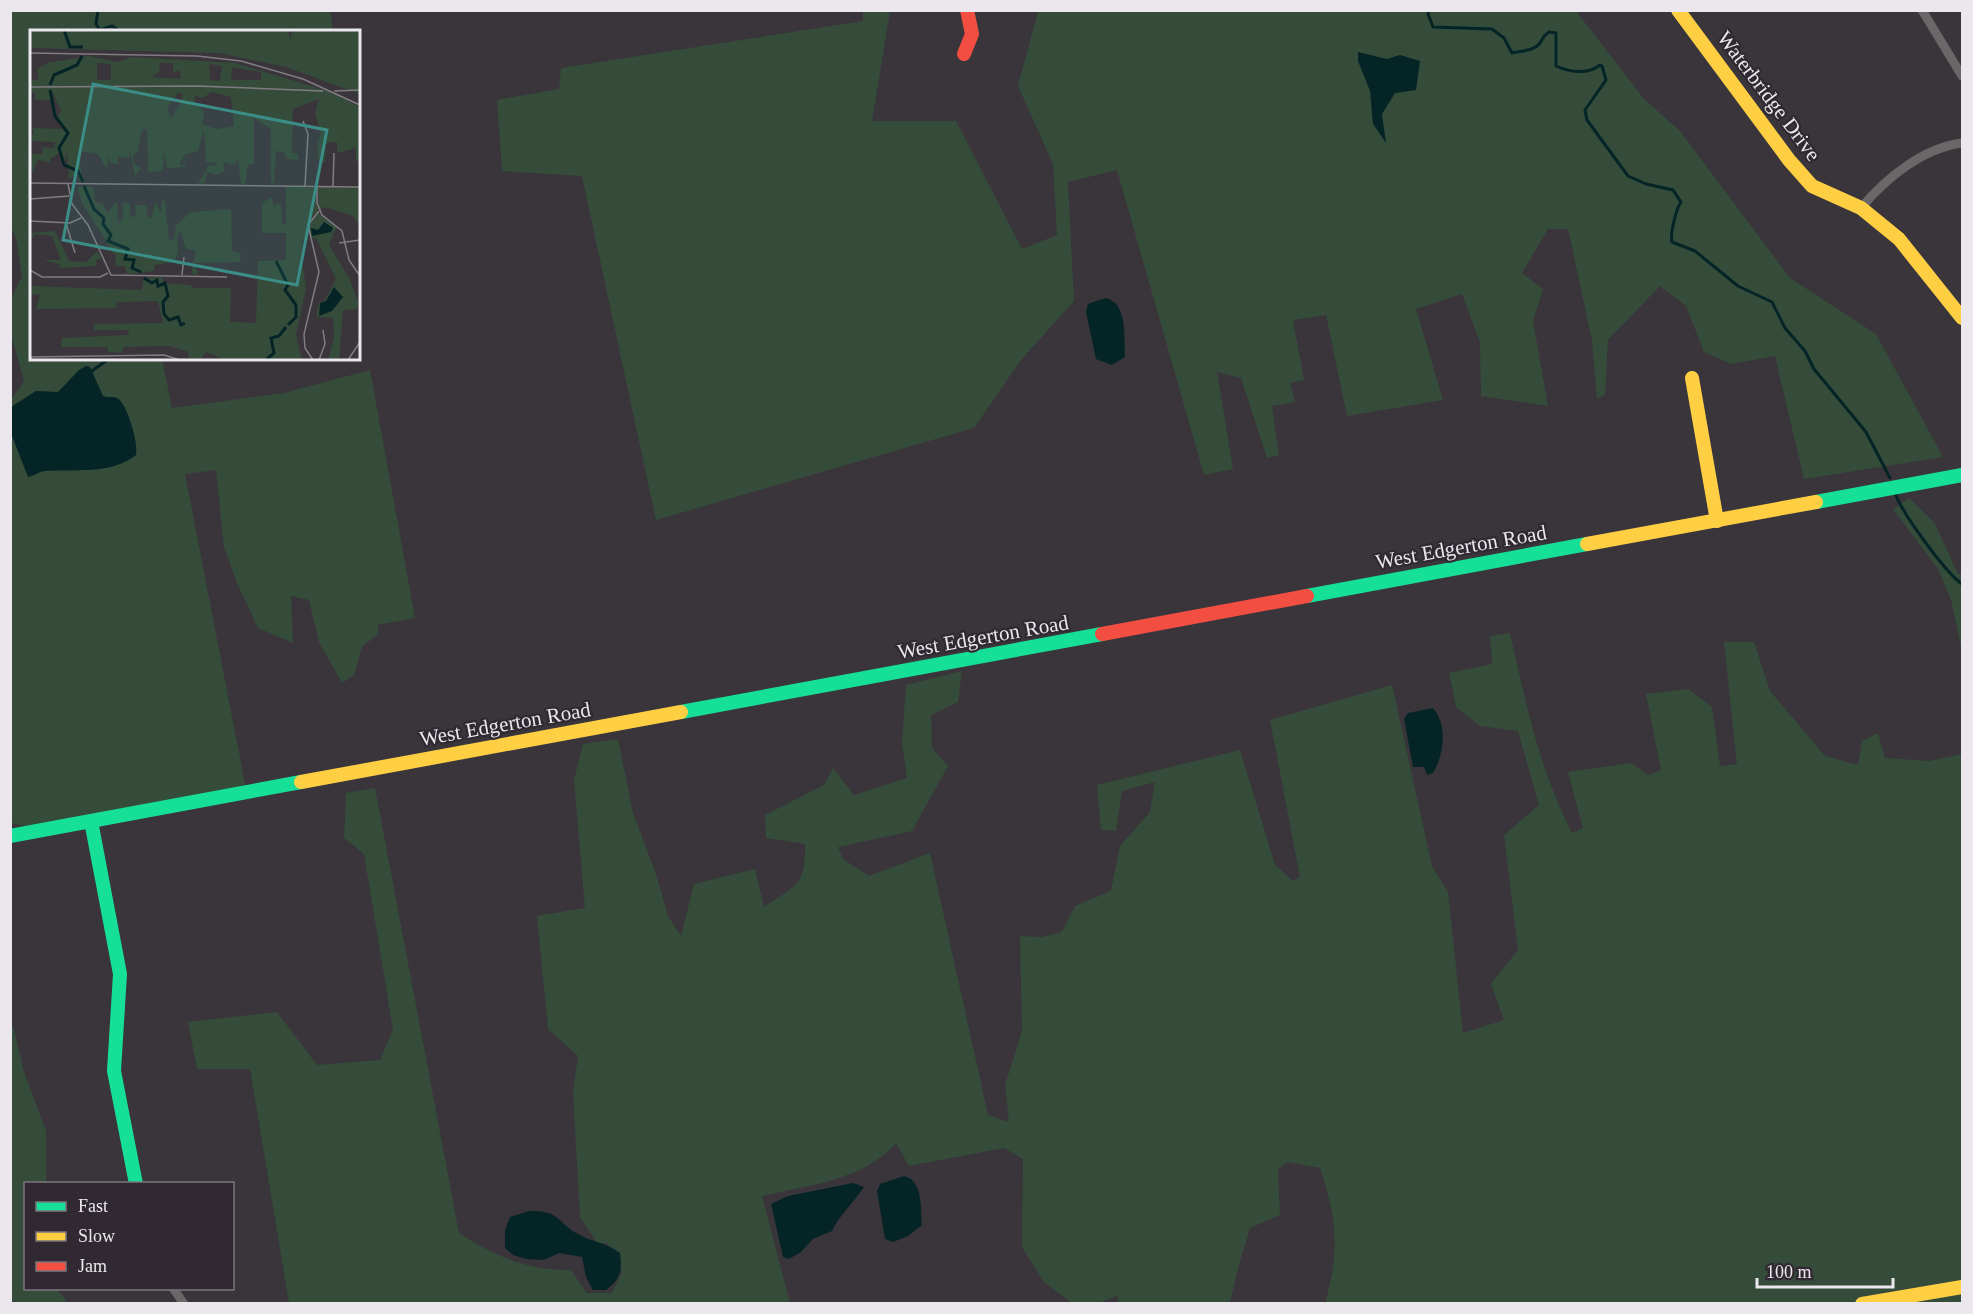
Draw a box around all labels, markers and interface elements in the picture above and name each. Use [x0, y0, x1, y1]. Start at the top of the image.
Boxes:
street label: Waterbridge Drive [1712, 26, 1826, 166]
inset map [30, 30, 360, 360]
street label: West Edgerton Road [1374, 520, 1549, 574]
street label: West Edgerton Road [896, 610, 1071, 664]
street label: West Edgerton Road [418, 697, 593, 751]
legend [24, 1182, 234, 1290]
text: Fast [78, 1196, 108, 1216]
text: Slow [78, 1226, 115, 1246]
scale bar [1757, 1251, 1894, 1289]
text: Jam [78, 1256, 107, 1276]
text: 100 m [1766, 1262, 1812, 1282]

